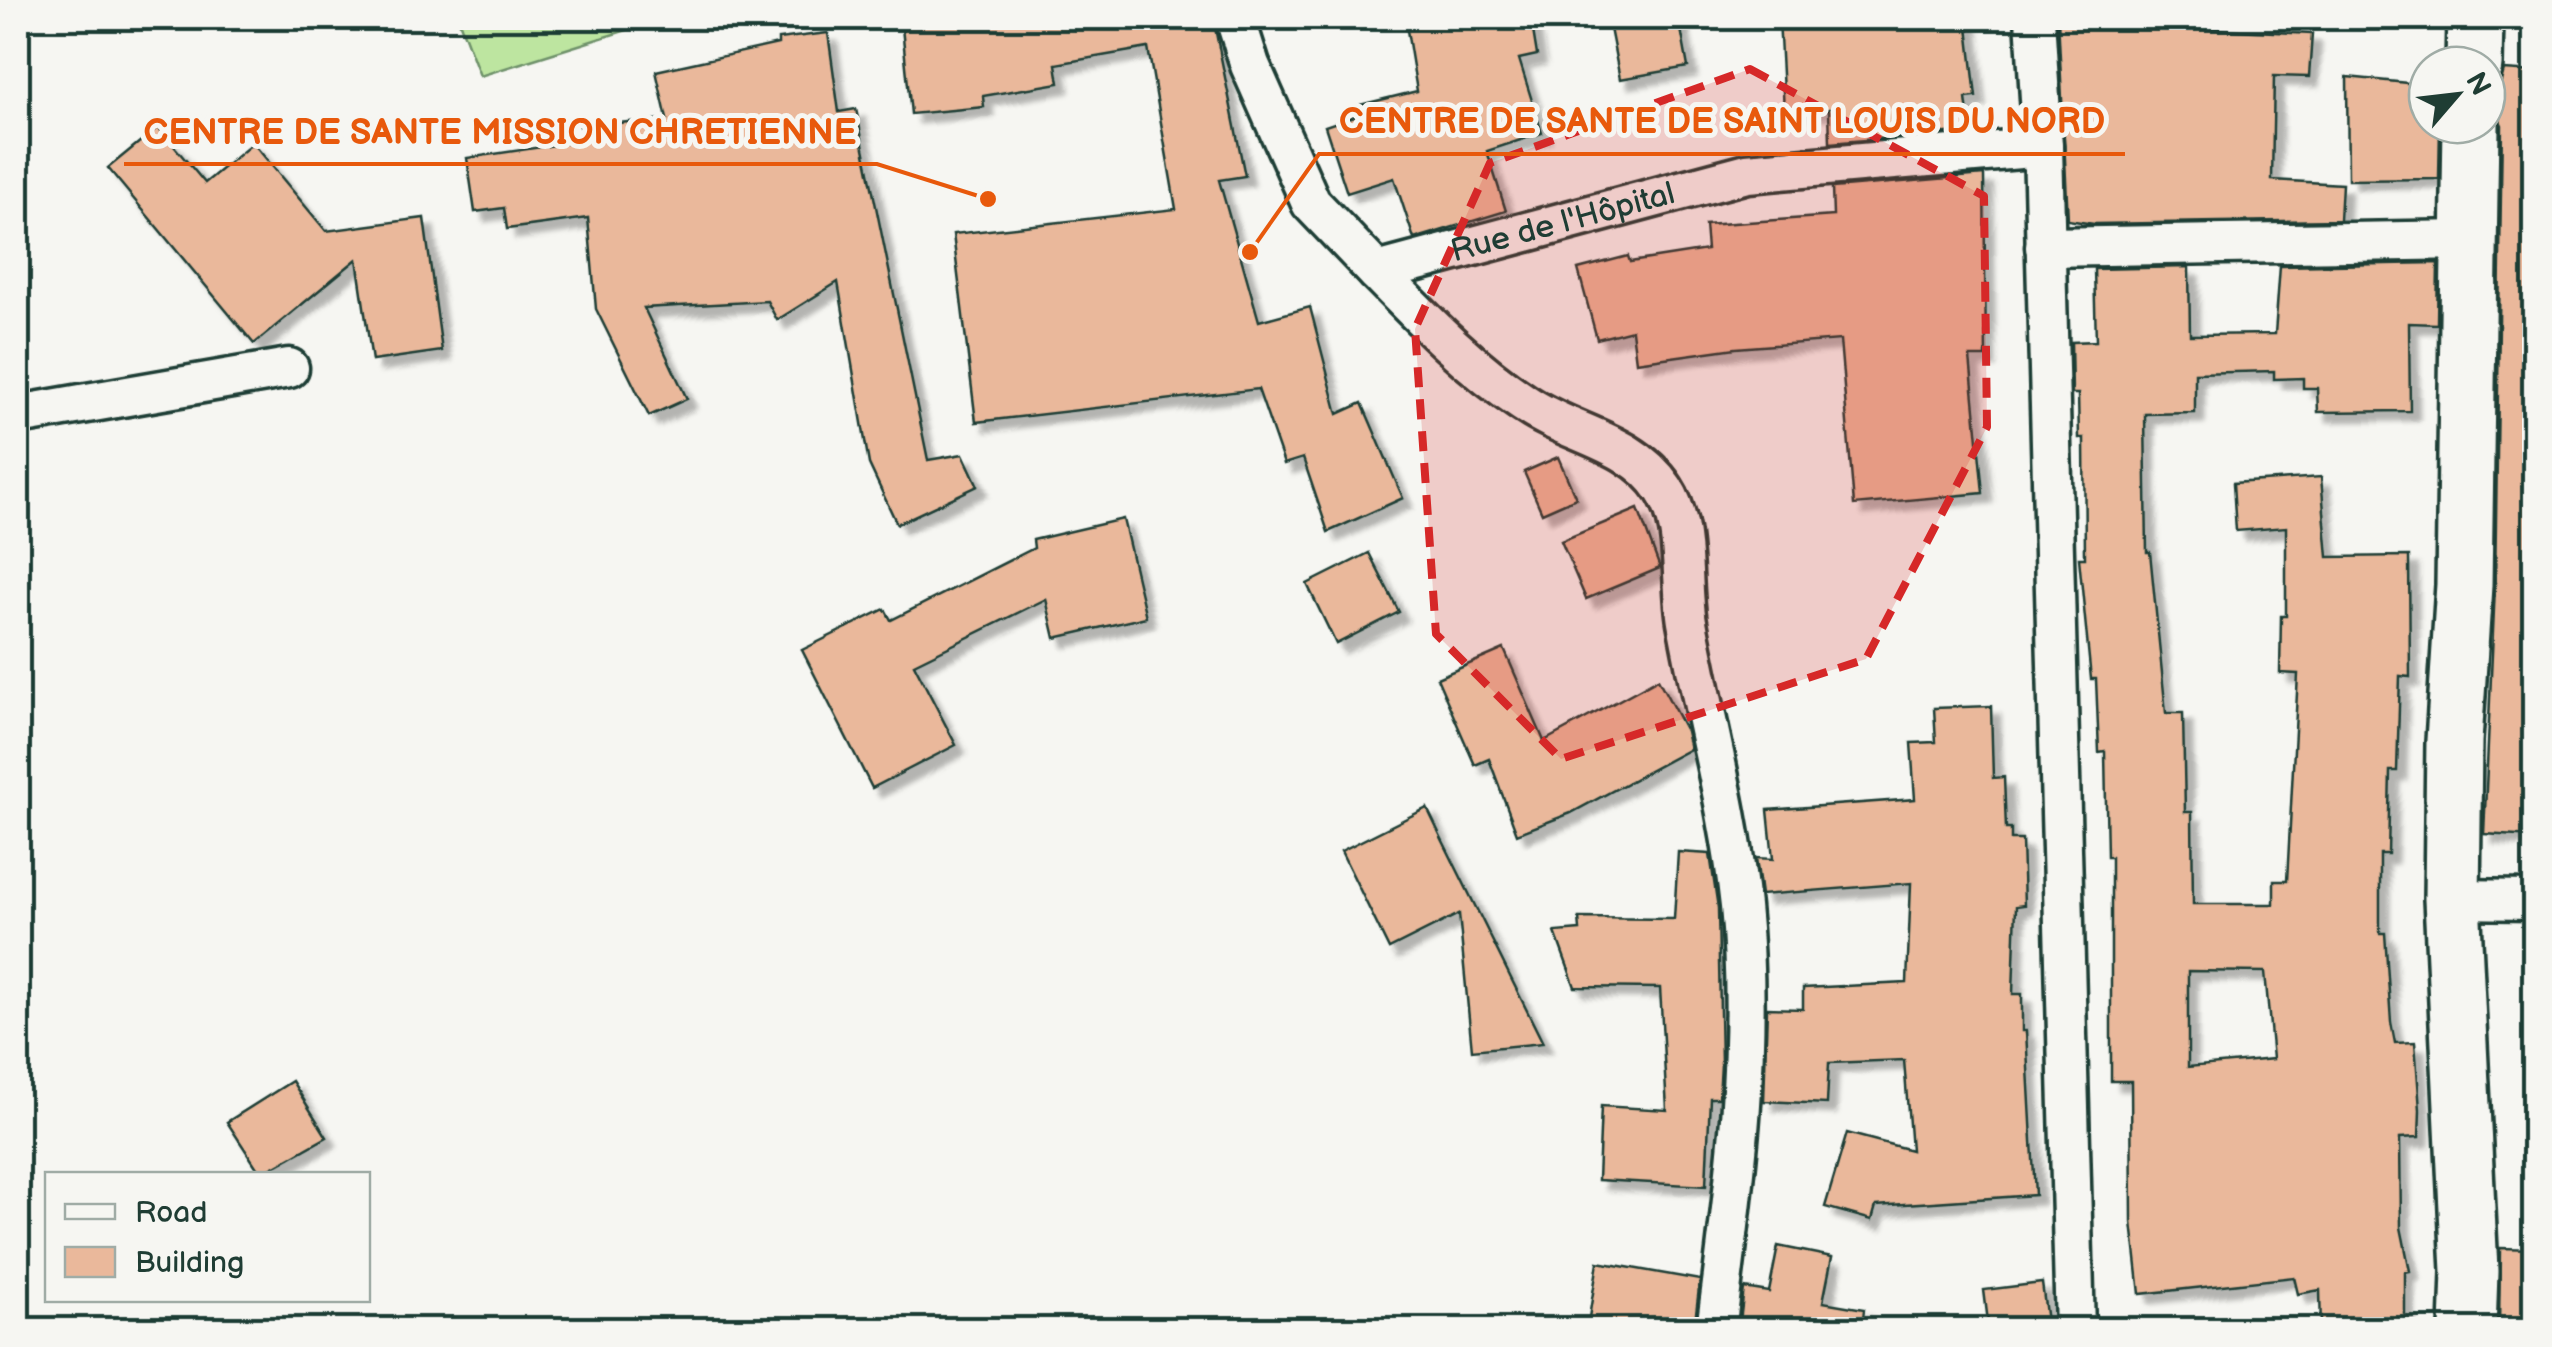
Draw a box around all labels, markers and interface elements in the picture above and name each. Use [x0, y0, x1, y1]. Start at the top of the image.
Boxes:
north arrow [2407, 45, 2507, 145]
text: N [2458, 67, 2497, 101]
callout: CENTRE DE SANTE DE SAINT LOUIS DU NORD [1319, 89, 2125, 154]
callout: CENTRE DE SANTE MISSION CHRETIENNE [124, 99, 877, 164]
text: CENTRE DE SANTE DE SAINT LOUIS DU NORD [1339, 101, 2105, 144]
text: CENTRE DE SANTE MISSION CHRETIENNE [144, 112, 856, 155]
street label: Rue de l'Hôpital [1447, 174, 1679, 271]
legend [45, 1172, 370, 1302]
text: Road [135, 1195, 208, 1231]
text: Building [135, 1245, 244, 1281]

